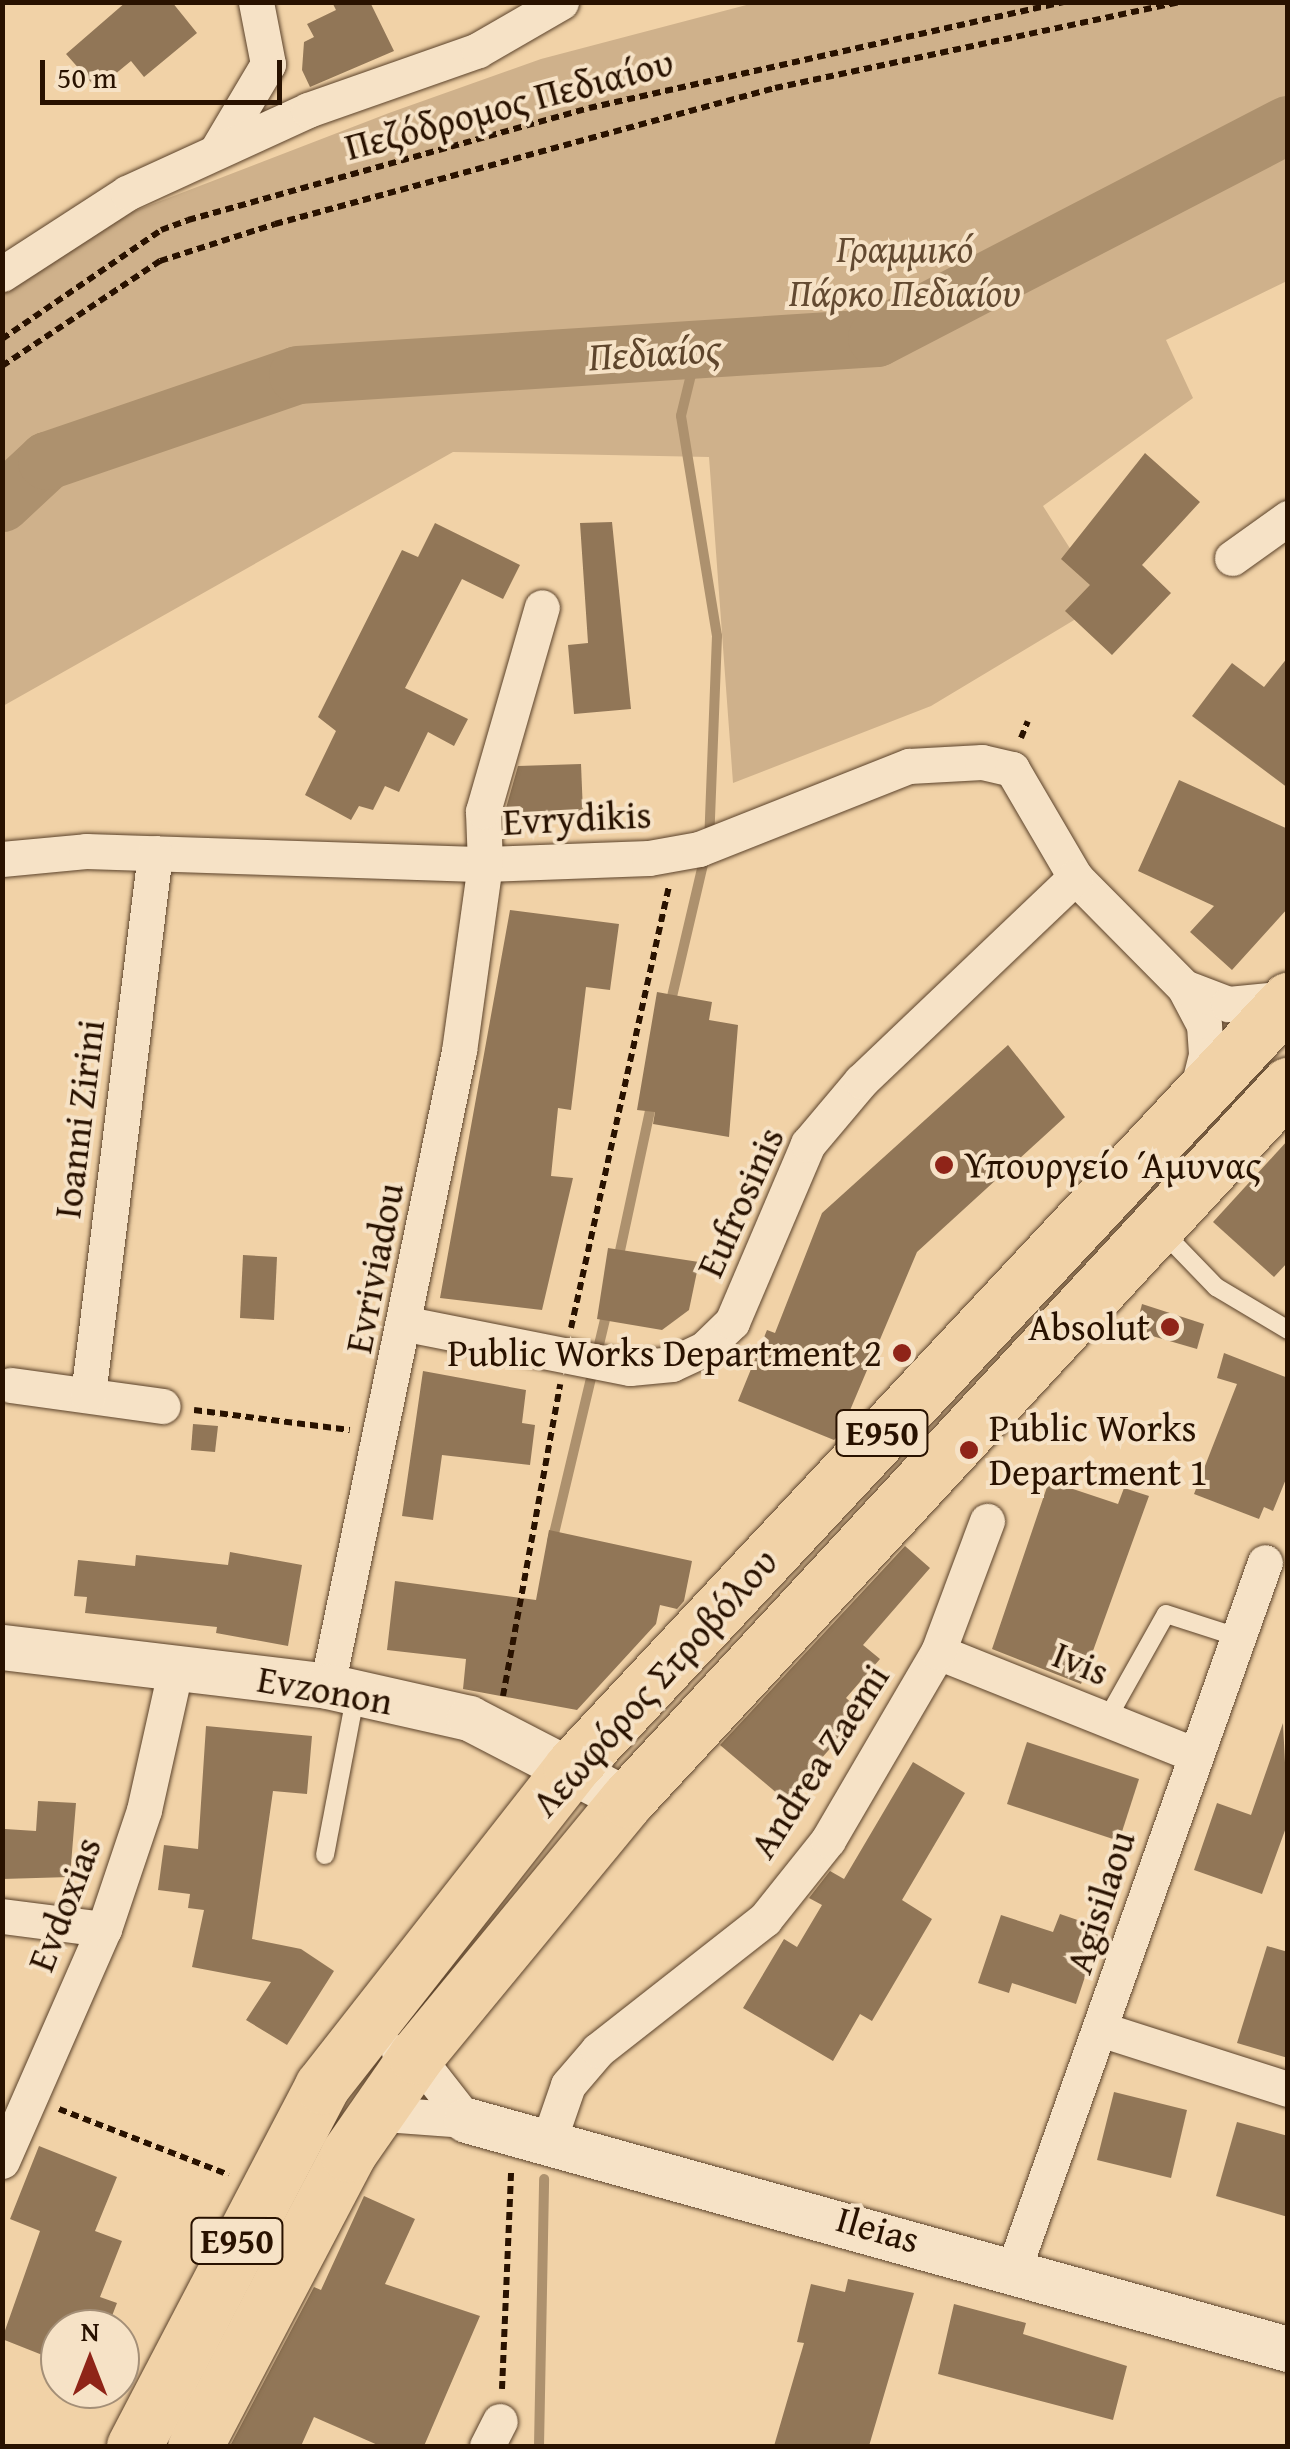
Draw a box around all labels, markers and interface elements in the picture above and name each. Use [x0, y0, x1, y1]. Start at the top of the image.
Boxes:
street label: Πεζόδρομος Πεδιαίου [340, 38, 678, 170]
scale bar [45, 40, 288, 102]
text: 50 m [57, 55, 117, 99]
park label: Γραμμικό Πάρκο Πεδιαίου [789, 226, 1021, 316]
water label: Πεδιαίος [587, 323, 723, 381]
street label: Evrydikis [502, 791, 652, 845]
street label: Ioanni Zirini [44, 1017, 114, 1221]
street label: Eufrosinis [687, 1120, 793, 1284]
place label: Υπουργείο Άμυνας [964, 1142, 1261, 1188]
marker: Υπουργείο Άμυνας [933, 1154, 955, 1176]
street label: Evriviadou [335, 1179, 413, 1357]
place label: Absolut [1028, 1304, 1150, 1350]
marker: Absolut [1159, 1316, 1181, 1338]
place label: Public Works Department 2 [447, 1330, 882, 1376]
marker: Public Works Department 2 [891, 1342, 913, 1364]
road number: E950 [834, 1403, 930, 1463]
place label: Public Works Department 1 [989, 1405, 1208, 1495]
marker: Public Works Department 1 [958, 1439, 980, 1461]
street label: Λεωφόρος Στροβόλου [522, 1539, 786, 1825]
street label: Ivis [1046, 1631, 1116, 1695]
street label: Evzonon [254, 1656, 396, 1724]
street label: Andrea Zaemi [740, 1656, 898, 1866]
street label: Agisilaou [1056, 1825, 1144, 1979]
street label: Evdoxias [18, 1830, 110, 1978]
street label: Ileias [831, 2196, 925, 2262]
road number: E950 [190, 2211, 284, 2271]
north arrow [40, 2309, 140, 2409]
text: N [81, 2310, 99, 2351]

